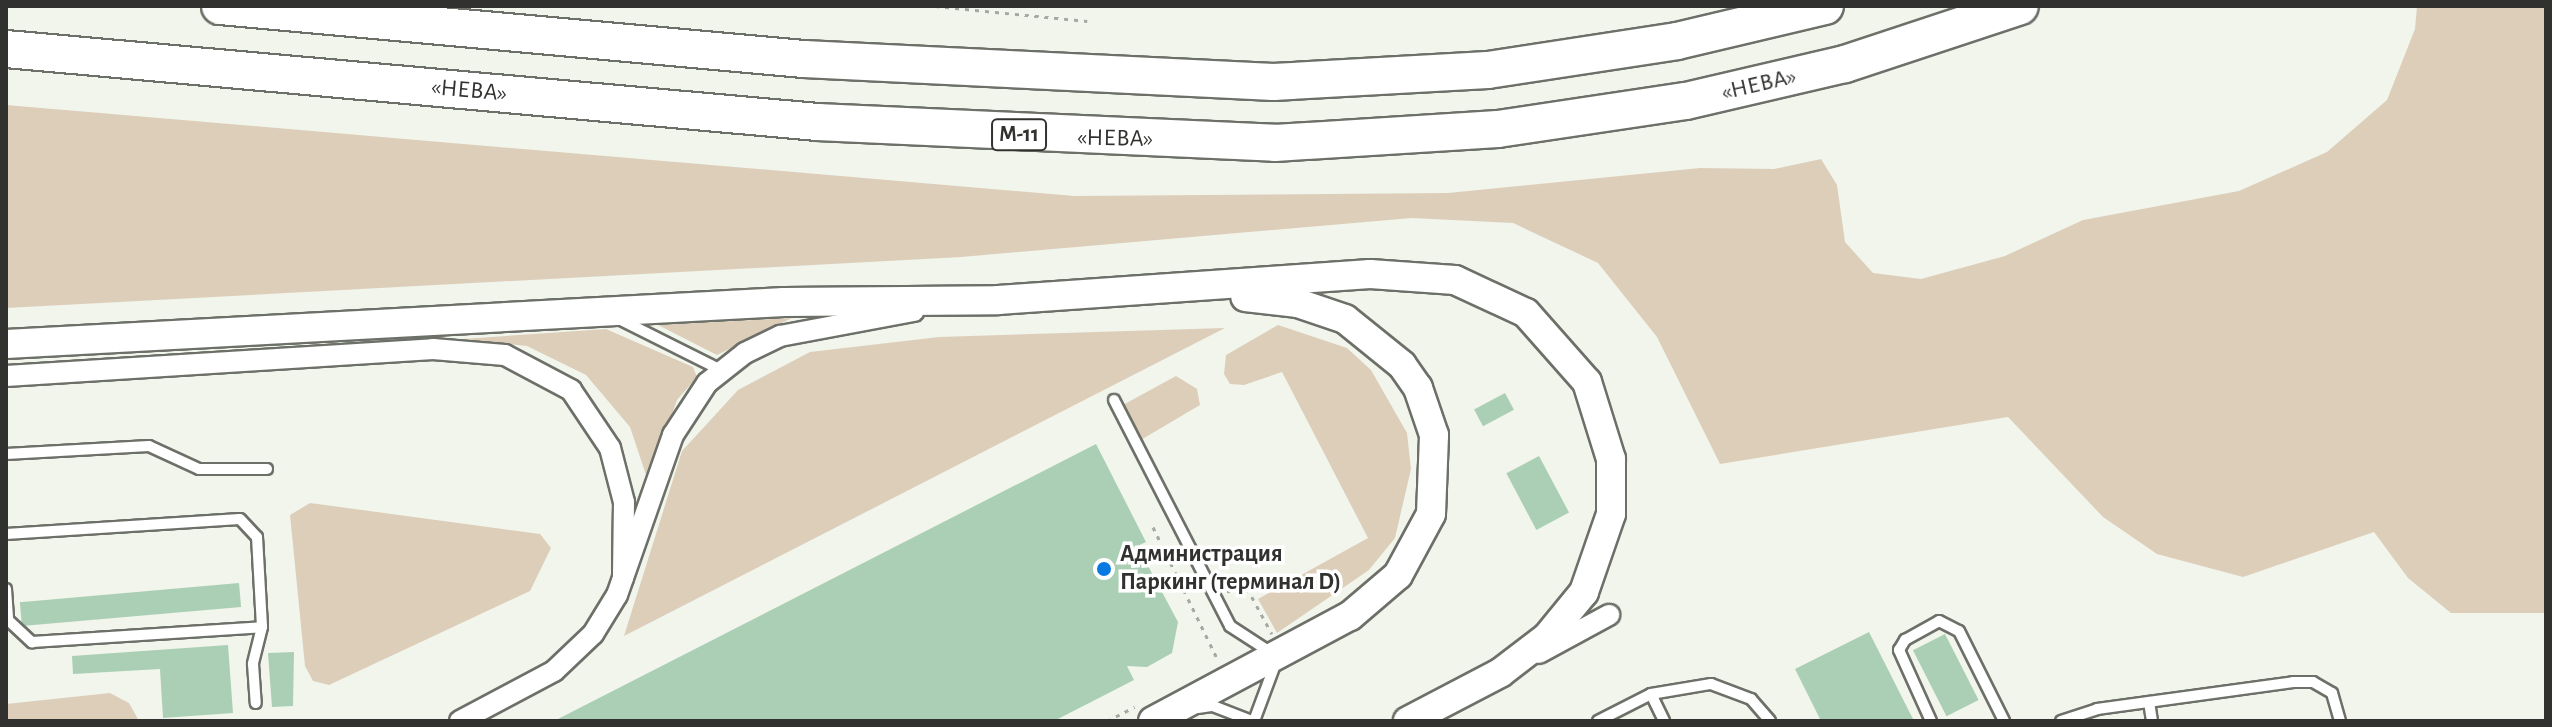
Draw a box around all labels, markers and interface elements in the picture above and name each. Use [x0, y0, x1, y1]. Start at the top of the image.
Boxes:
street label: «НЕВА» [1719, 62, 1799, 108]
street label: «НЕВА» [430, 73, 508, 109]
road number: М-11 [991, 117, 1047, 153]
street label: «НЕВА» [1077, 124, 1153, 154]
place label: Администрация Паркинг (терминал D) [1120, 541, 1341, 597]
marker: Администрация Паркинг (терминал D) [1095, 560, 1113, 578]

